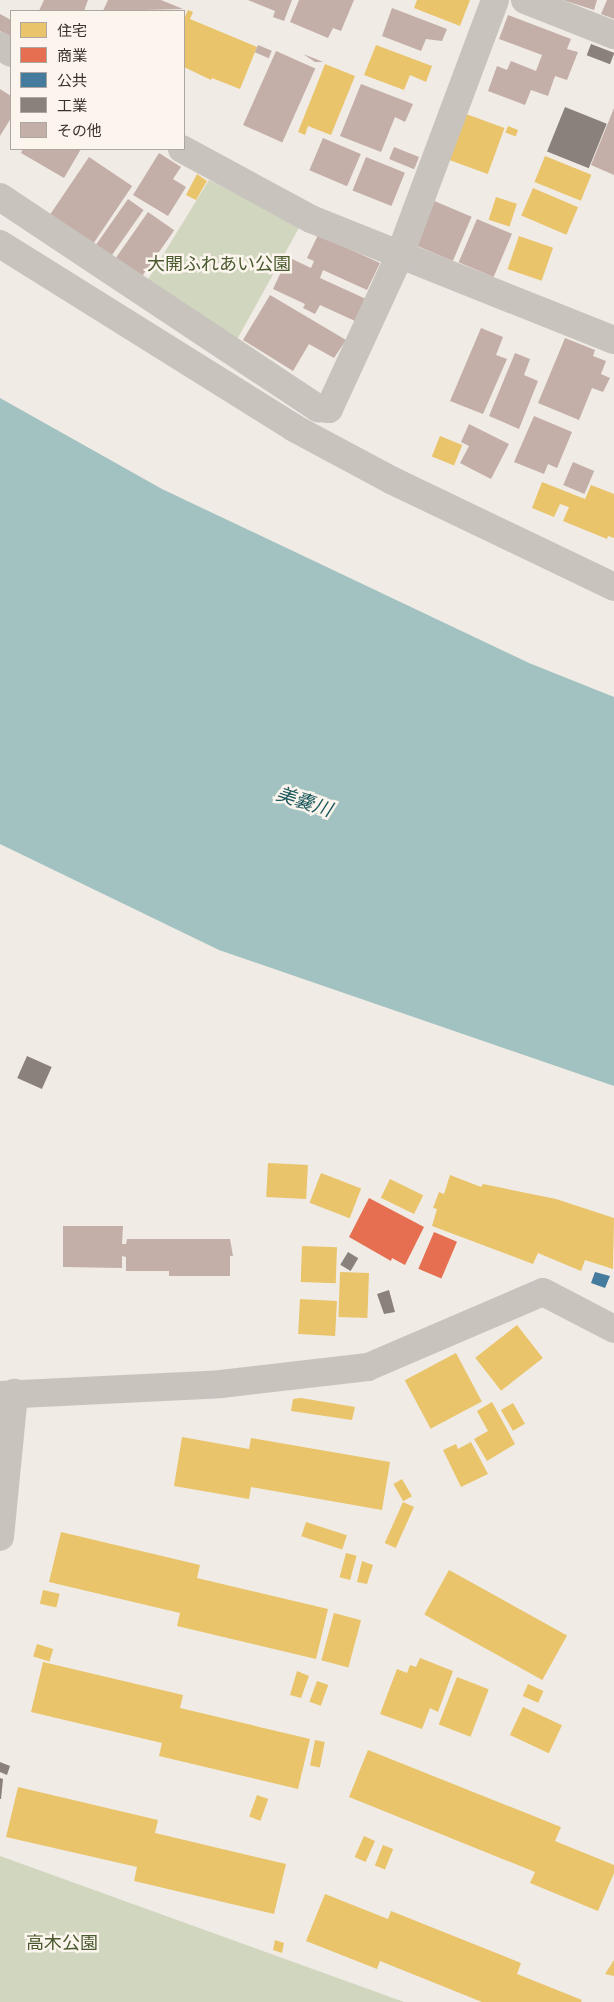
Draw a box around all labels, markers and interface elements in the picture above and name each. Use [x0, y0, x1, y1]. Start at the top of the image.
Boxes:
legend [10, 10, 185, 150]
text: 住宅 [57, 22, 87, 39]
text: 商業 [57, 47, 87, 64]
text: 公共 [57, 72, 87, 89]
text: 工業 [57, 97, 87, 114]
text: その他 [57, 122, 102, 139]
park label: 大開ふれあい公園 [147, 252, 291, 274]
water label: 美嚢川 [273, 782, 335, 822]
park label: 高木公園 [26, 1931, 98, 1953]

